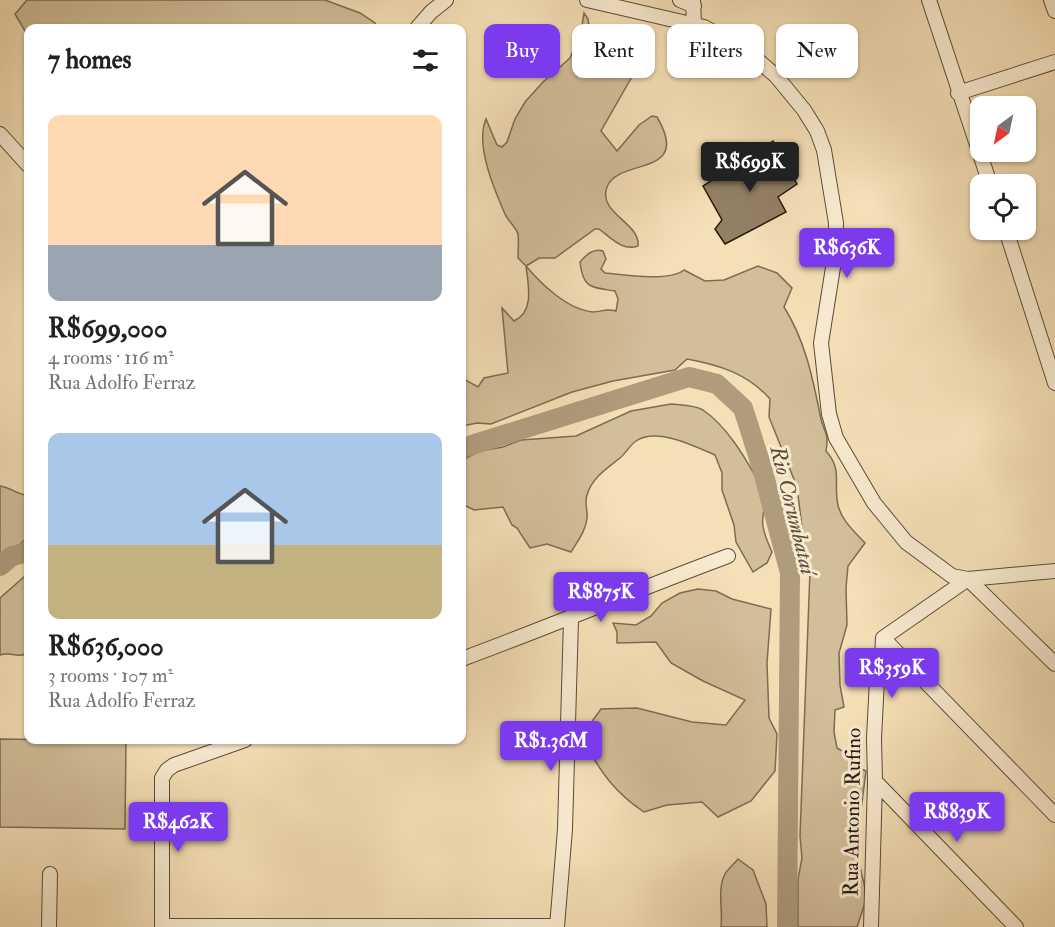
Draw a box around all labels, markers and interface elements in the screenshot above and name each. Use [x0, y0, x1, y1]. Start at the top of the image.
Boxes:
chip: Buy [484, 24, 560, 78]
chip: Rent [572, 24, 655, 78]
chip: Filters [667, 24, 764, 78]
chip: New [776, 24, 858, 78]
text: 7 homes [48, 44, 131, 76]
icon: filters [409, 44, 442, 77]
north arrow [970, 96, 1036, 162]
map controls [970, 96, 1036, 240]
pin: R$699K [701, 142, 799, 193]
text: R$699K [715, 149, 785, 174]
icon: home [191, 154, 299, 262]
button: locate [970, 174, 1036, 240]
pin: R$636K [798, 228, 896, 279]
text: R$636K [813, 235, 881, 260]
text: R$699,000 [48, 313, 167, 345]
text: 4 rooms · 116 m² [48, 345, 174, 370]
text: Rua Adolfo Ferraz [48, 370, 196, 395]
water label: Rio Corumbataí [763, 442, 824, 582]
icon: home [191, 472, 299, 580]
pin: R$875K [552, 572, 650, 623]
text: R$875K [568, 579, 634, 604]
text: R$636,000 [48, 631, 164, 663]
pin: R$359K [843, 648, 941, 699]
text: R$359K [859, 655, 925, 680]
text: 3 rooms · 107 m² [48, 663, 173, 688]
text: Rua Adolfo Ferraz [48, 688, 196, 713]
pin: R$1.36M [496, 721, 606, 772]
street label: Rua Antonio Rufino [838, 727, 867, 897]
text: R$1.36M [514, 728, 588, 753]
pin: R$839K [908, 792, 1006, 843]
text: R$839K [924, 799, 990, 824]
pin: R$462K [129, 802, 227, 853]
text: R$462K [143, 809, 213, 834]

